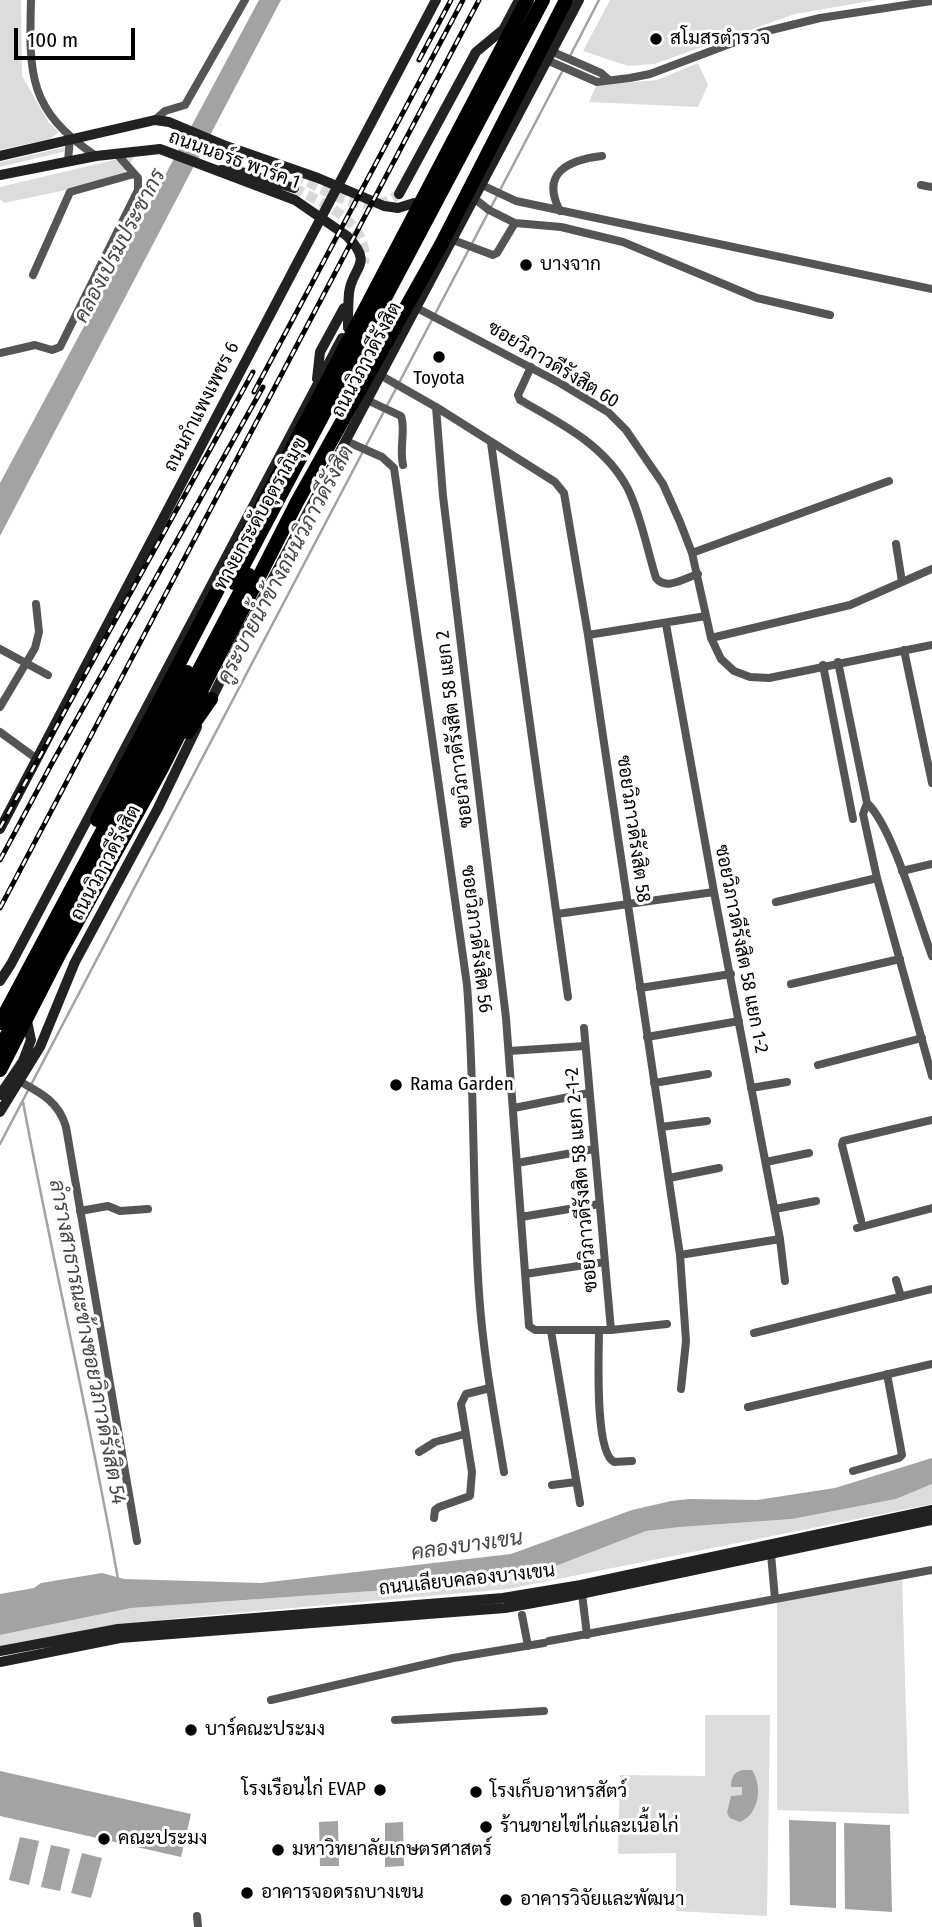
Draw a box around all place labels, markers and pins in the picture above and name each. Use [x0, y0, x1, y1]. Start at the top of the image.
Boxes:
place label: สโมสรตำรวจ [670, 28, 770, 50]
marker: สโมสรตำรวจ [648, 31, 664, 47]
place label: บางจาก [540, 254, 601, 276]
marker: บางจาก [518, 257, 534, 273]
marker: Toyota [431, 349, 447, 365]
place label: Toyota [413, 368, 465, 390]
place label: Rama Garden [410, 1074, 514, 1096]
marker: Rama Garden [388, 1077, 404, 1093]
place label: บาร์คณะประมง [205, 1719, 325, 1741]
marker: บาร์คณะประมง [183, 1722, 199, 1738]
place label: โรงเรือนไก่ EVAP [242, 1779, 366, 1801]
place label: โรงเก็บอาหารสัตว์ [490, 1781, 627, 1803]
marker: โรงเรือนไก่ EVAP [372, 1782, 388, 1798]
marker: โรงเก็บอาหารสัตว์ [468, 1784, 484, 1800]
place label: ร้านขายไข่ไก่และเนื้อไก่ [500, 1816, 679, 1838]
marker: ร้านขายไข่ไก่และเนื้อไก่ [478, 1819, 494, 1835]
place label: คณะประมง [118, 1828, 207, 1850]
marker: คณะประมง [96, 1831, 112, 1847]
place label: มหาวิทยาลัยเกษตรศาสตร์ [292, 1839, 492, 1861]
marker: มหาวิทยาลัยเกษตรศาสตร์ [270, 1842, 286, 1858]
place label: อาคารจอดรถบางเขน [261, 1882, 424, 1904]
marker: อาคารจอดรถบางเขน [239, 1885, 255, 1901]
place label: อาคารวิจัยและพัฒนา [520, 1889, 684, 1911]
marker: อาคารวิจัยและพัฒนา [498, 1892, 514, 1908]

